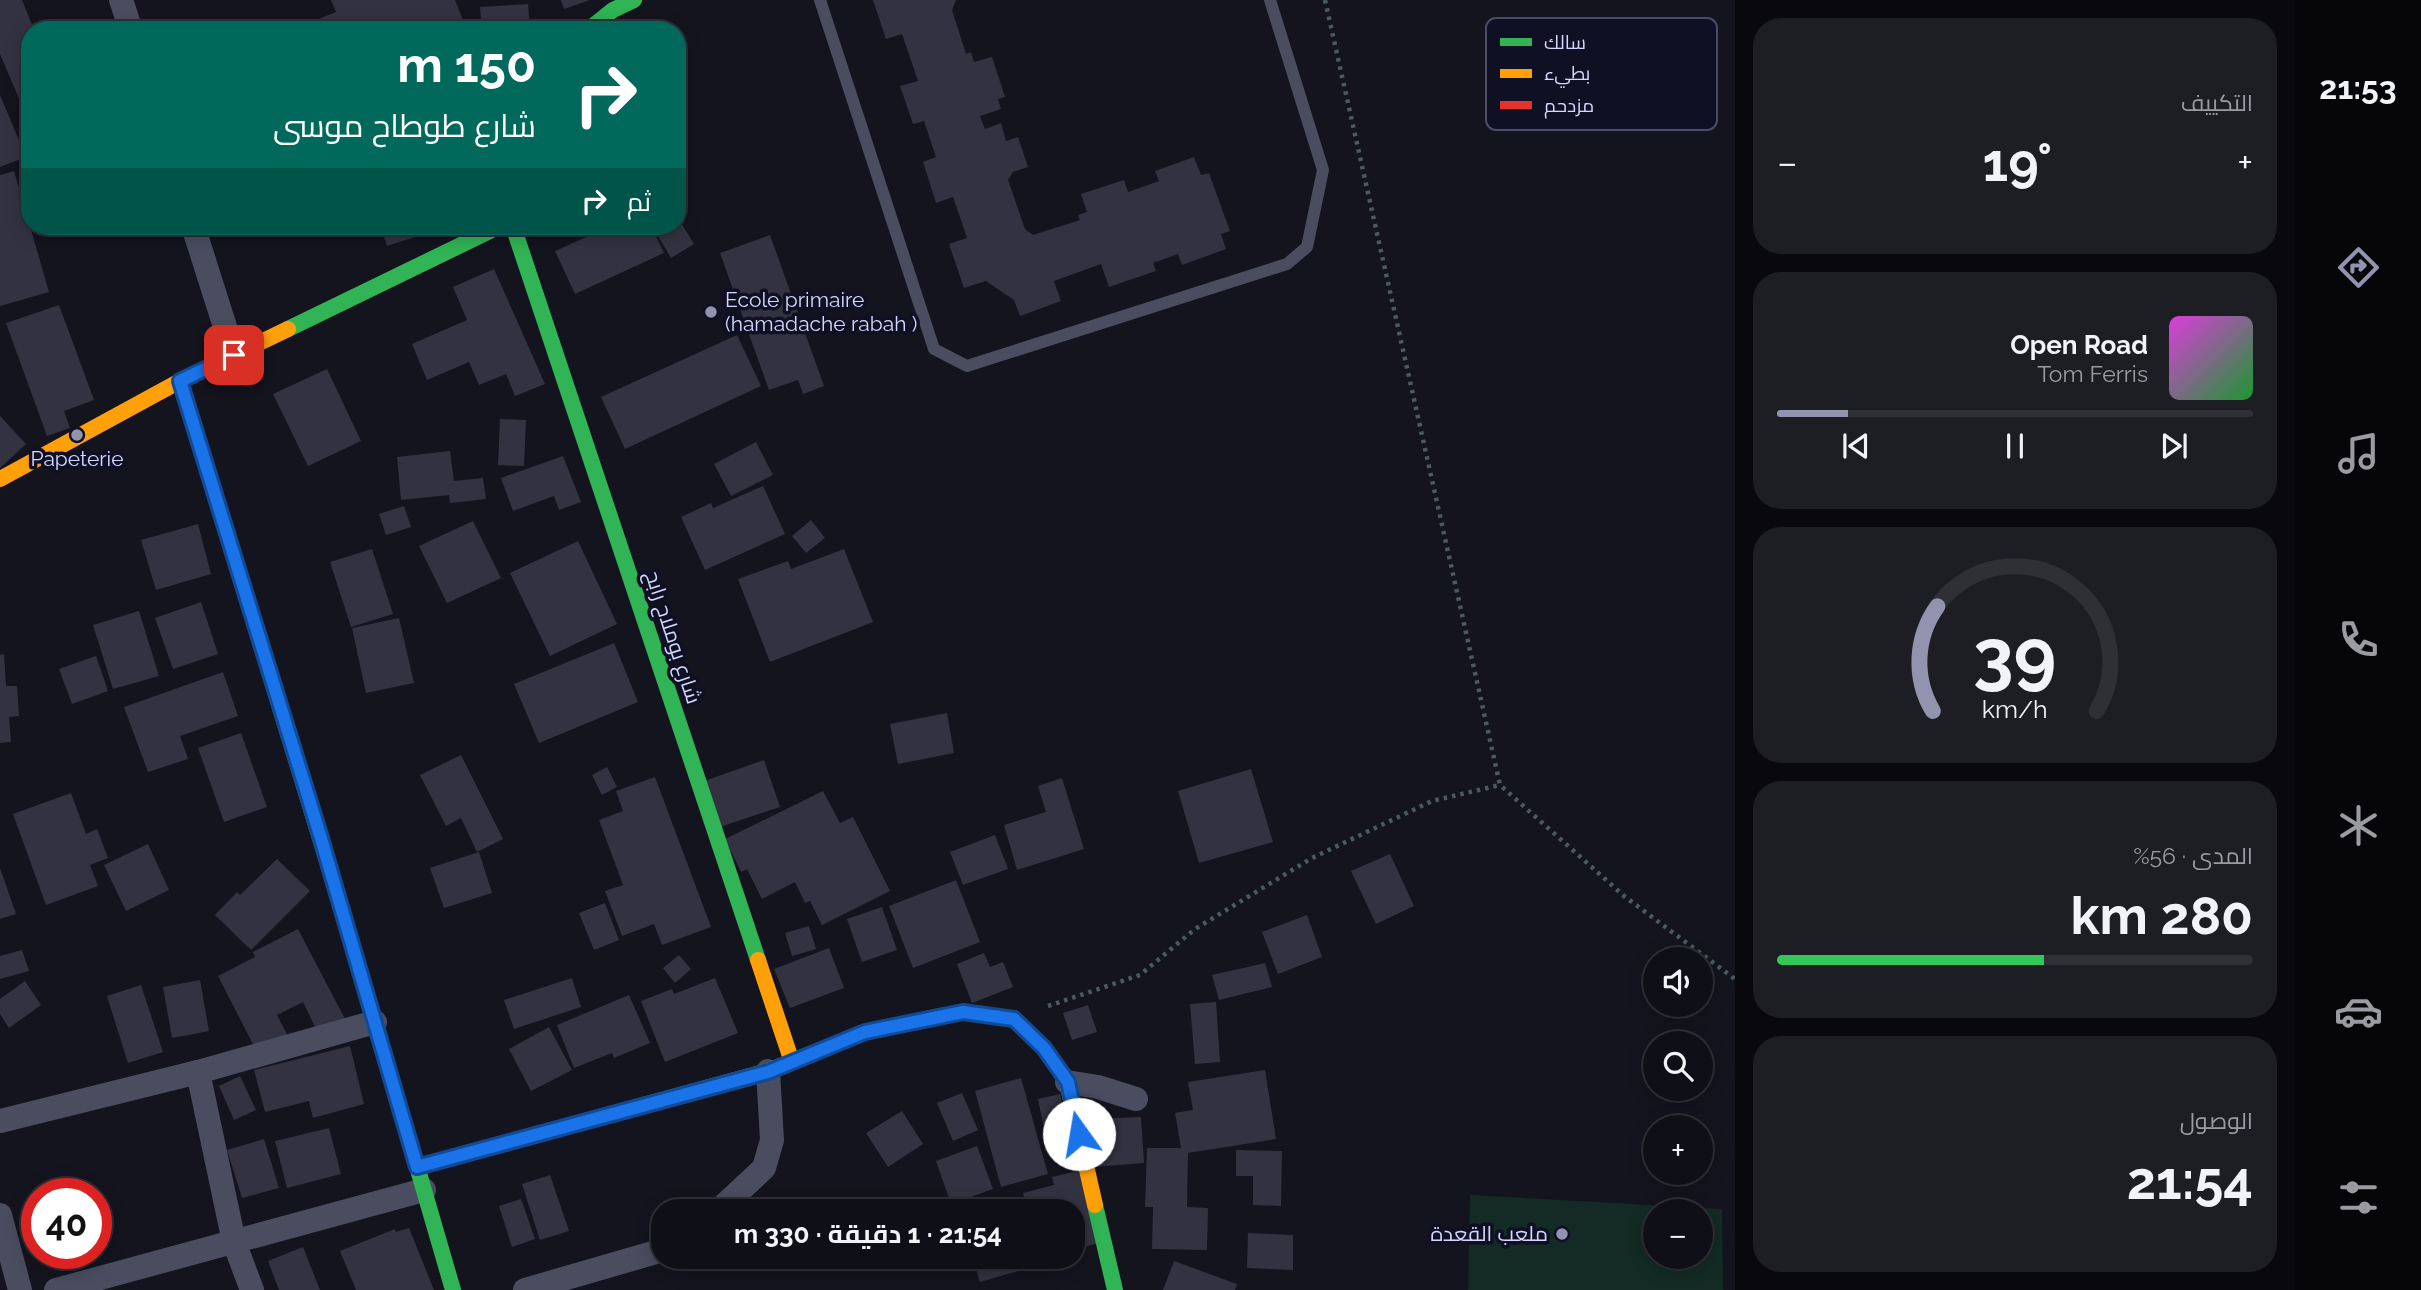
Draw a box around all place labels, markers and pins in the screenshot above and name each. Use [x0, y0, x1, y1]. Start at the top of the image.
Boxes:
place label: Ecole primaire (hamadache rabah ) [725, 287, 917, 336]
marker: Ecole primaire (hamadache rabah ) [703, 304, 719, 320]
pin [204, 325, 264, 385]
marker: Papeterie [69, 427, 85, 443]
place label: Papeterie [30, 446, 124, 471]
place label: ملعب القعدة [1431, 1221, 1548, 1246]
marker: ملعب القعدة [1554, 1226, 1570, 1242]

